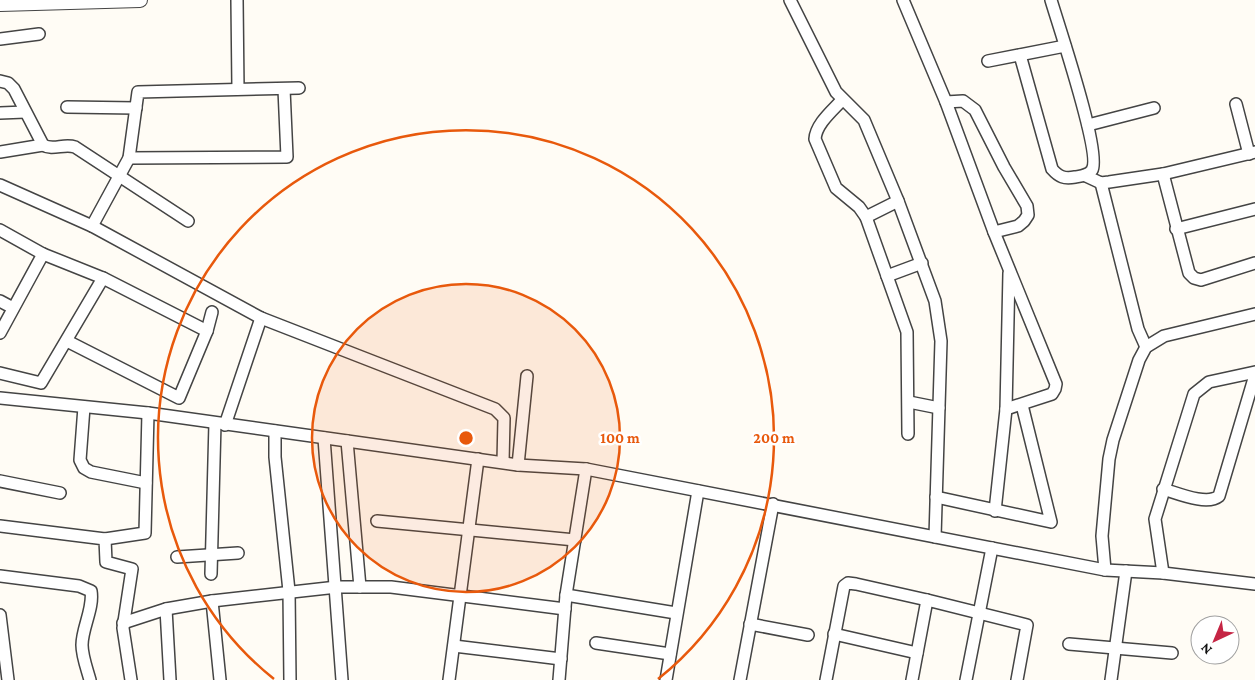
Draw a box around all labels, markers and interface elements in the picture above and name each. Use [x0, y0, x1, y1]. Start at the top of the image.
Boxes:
centre of rings [457, 429, 475, 447]
text: 100 m [600, 430, 640, 446]
text: 200 m [753, 430, 795, 446]
north arrow [1190, 615, 1240, 665]
text: N [1197, 640, 1215, 658]

